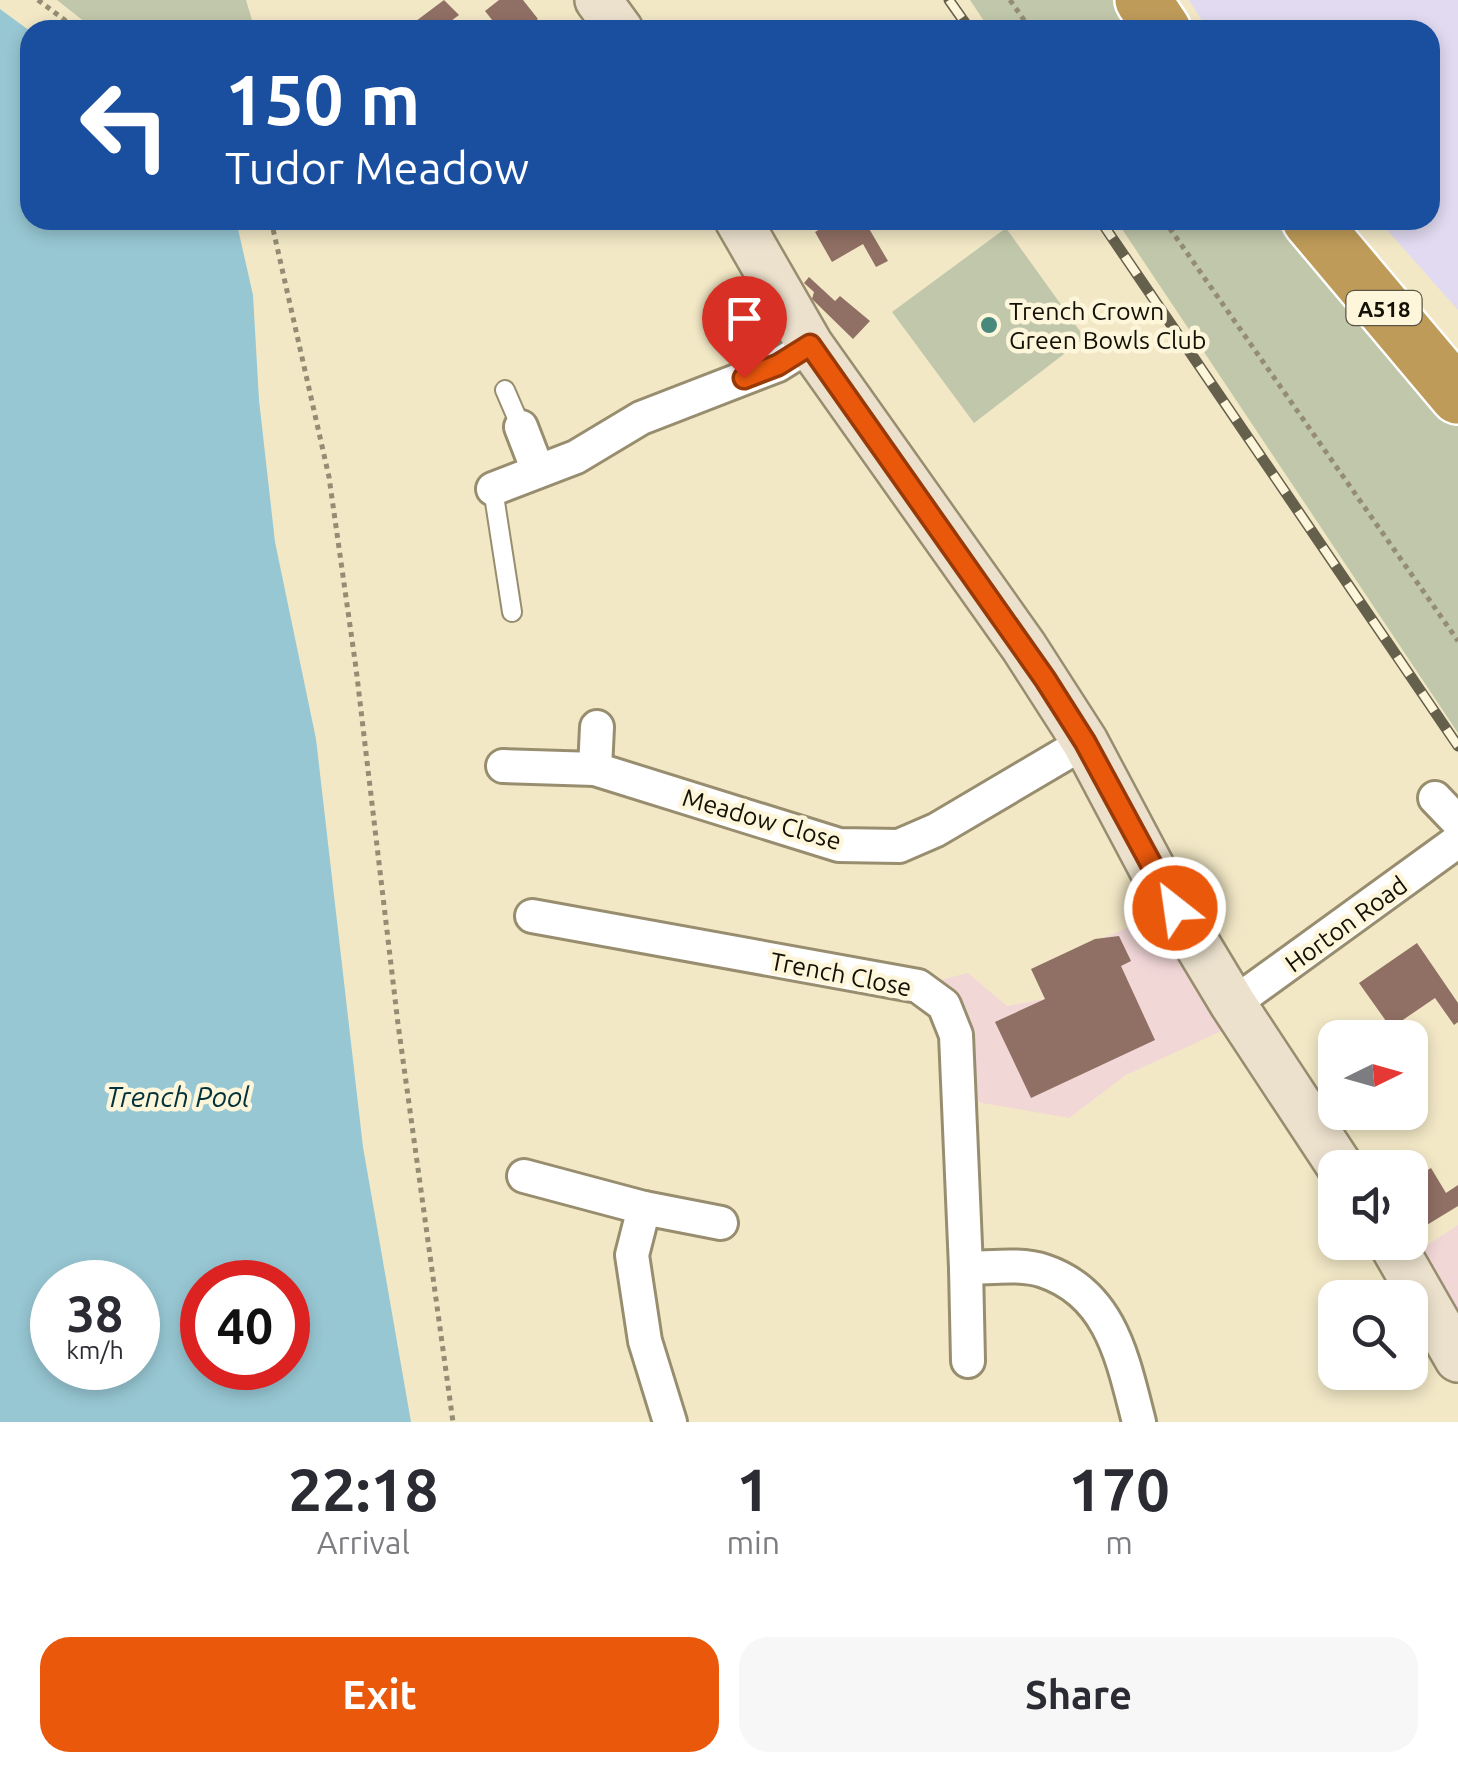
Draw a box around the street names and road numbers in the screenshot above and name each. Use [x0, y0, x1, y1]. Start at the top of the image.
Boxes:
road number: A518 [1346, 291, 1422, 325]
street label: Meadow Close [679, 783, 845, 855]
street label: Horton Road [1280, 870, 1412, 978]
street label: Trench Close [768, 947, 914, 1001]

